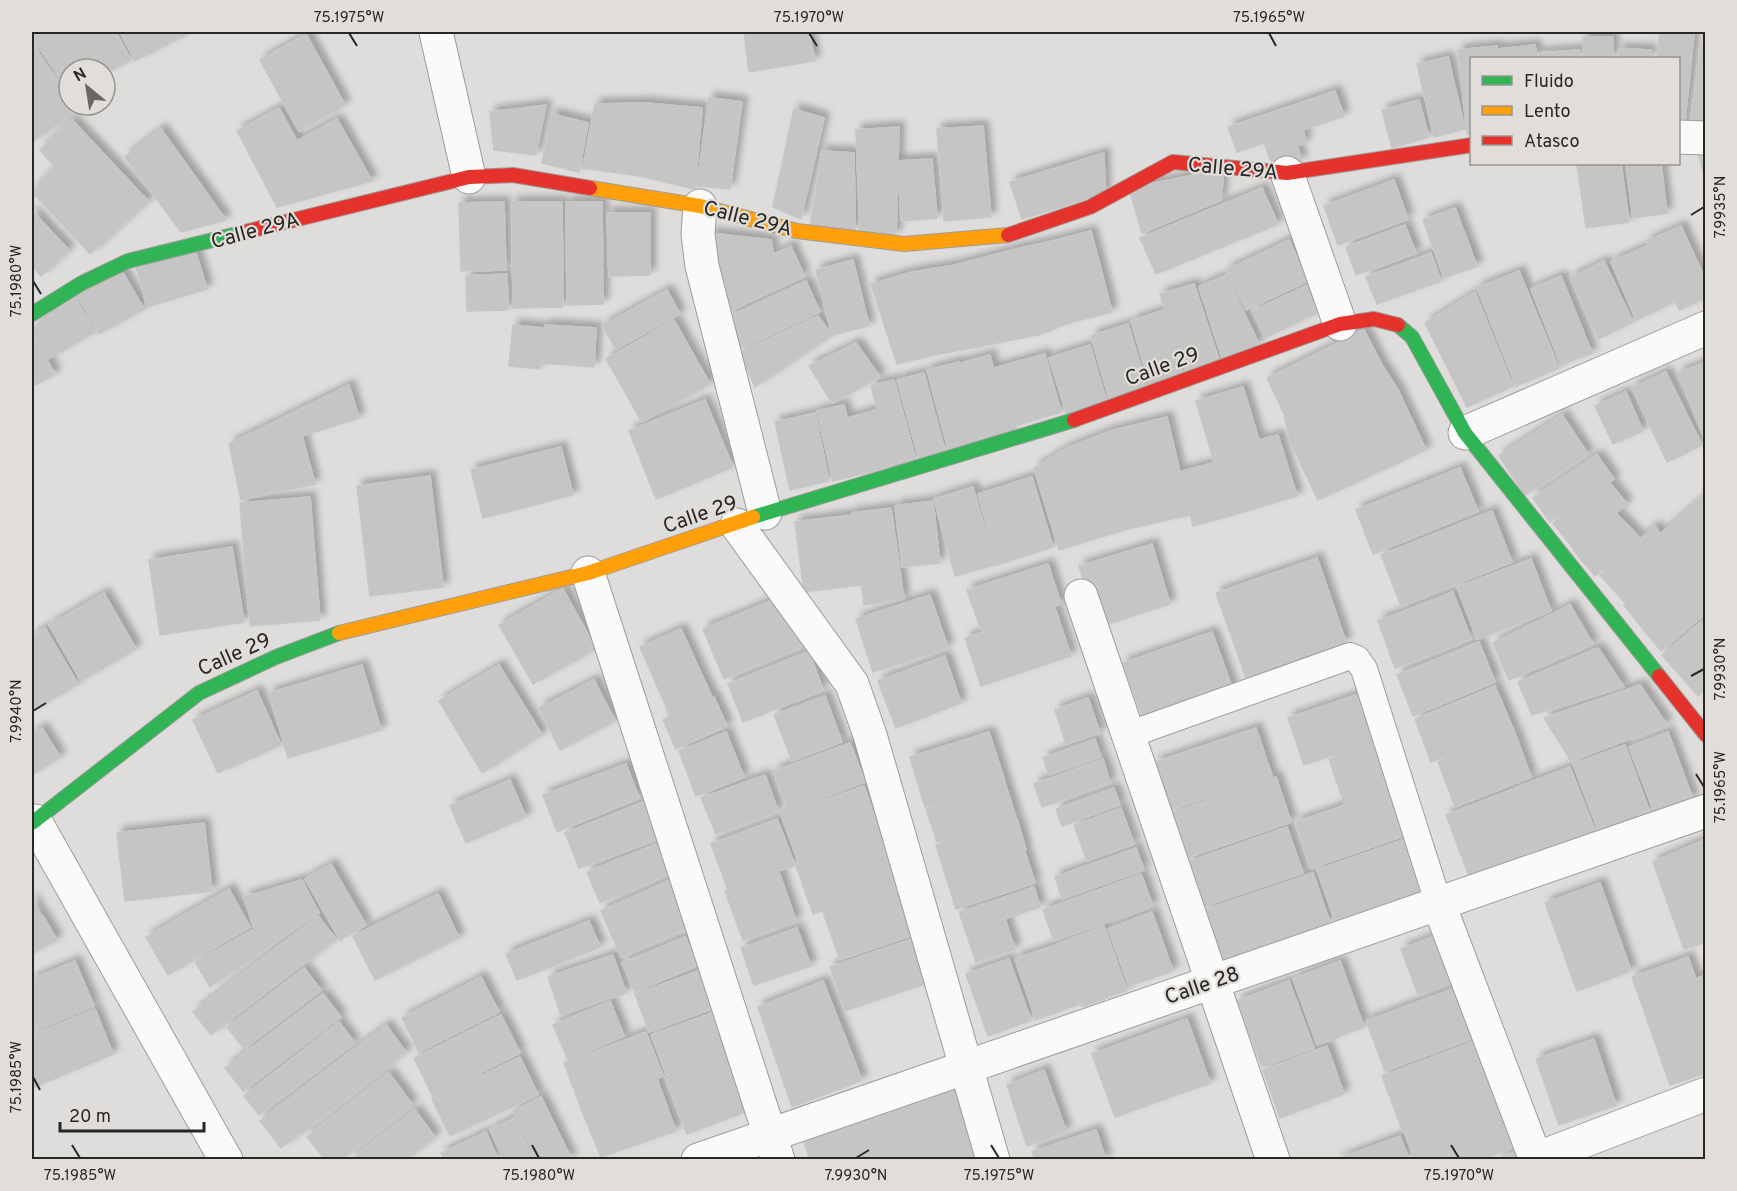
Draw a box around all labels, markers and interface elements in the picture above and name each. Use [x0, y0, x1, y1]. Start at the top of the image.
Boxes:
text: 75.1975°W [314, 9, 384, 28]
text: 75.1970°W [774, 9, 844, 28]
text: 75.1965°W [1233, 9, 1305, 28]
north arrow [57, 57, 117, 117]
legend [1470, 57, 1680, 165]
text: N [71, 64, 90, 87]
text: Fluido [1524, 71, 1574, 94]
text: Lento [1524, 101, 1570, 124]
text: Atasco [1524, 131, 1580, 154]
street label: Calle 29A [1187, 152, 1279, 187]
text: 7.9935°N [1712, 176, 1731, 238]
street label: Calle 29A [700, 195, 795, 244]
street label: Calle 29A [208, 207, 303, 256]
text: 75.1980°W [8, 245, 27, 317]
street label: Calle 29 [1122, 342, 1203, 393]
street label: Calle 29 [660, 490, 741, 541]
street label: Calle 29 [194, 627, 275, 683]
text: 7.9930°N [1712, 638, 1731, 700]
text: 7.9940°N [8, 679, 27, 743]
text: 75.1965°W [1712, 751, 1731, 823]
street label: Calle 28 [1161, 961, 1244, 1012]
text: 75.1985°W [8, 1041, 27, 1113]
scale bar [60, 1095, 204, 1133]
text: 20 m [69, 1106, 111, 1129]
text: 75.1985°W [44, 1167, 116, 1186]
text: 75.1980°W [503, 1167, 575, 1186]
text: 7.9930°N [825, 1167, 887, 1186]
text: 75.1975°W [964, 1167, 1034, 1186]
text: 75.1970°W [1424, 1167, 1494, 1186]

